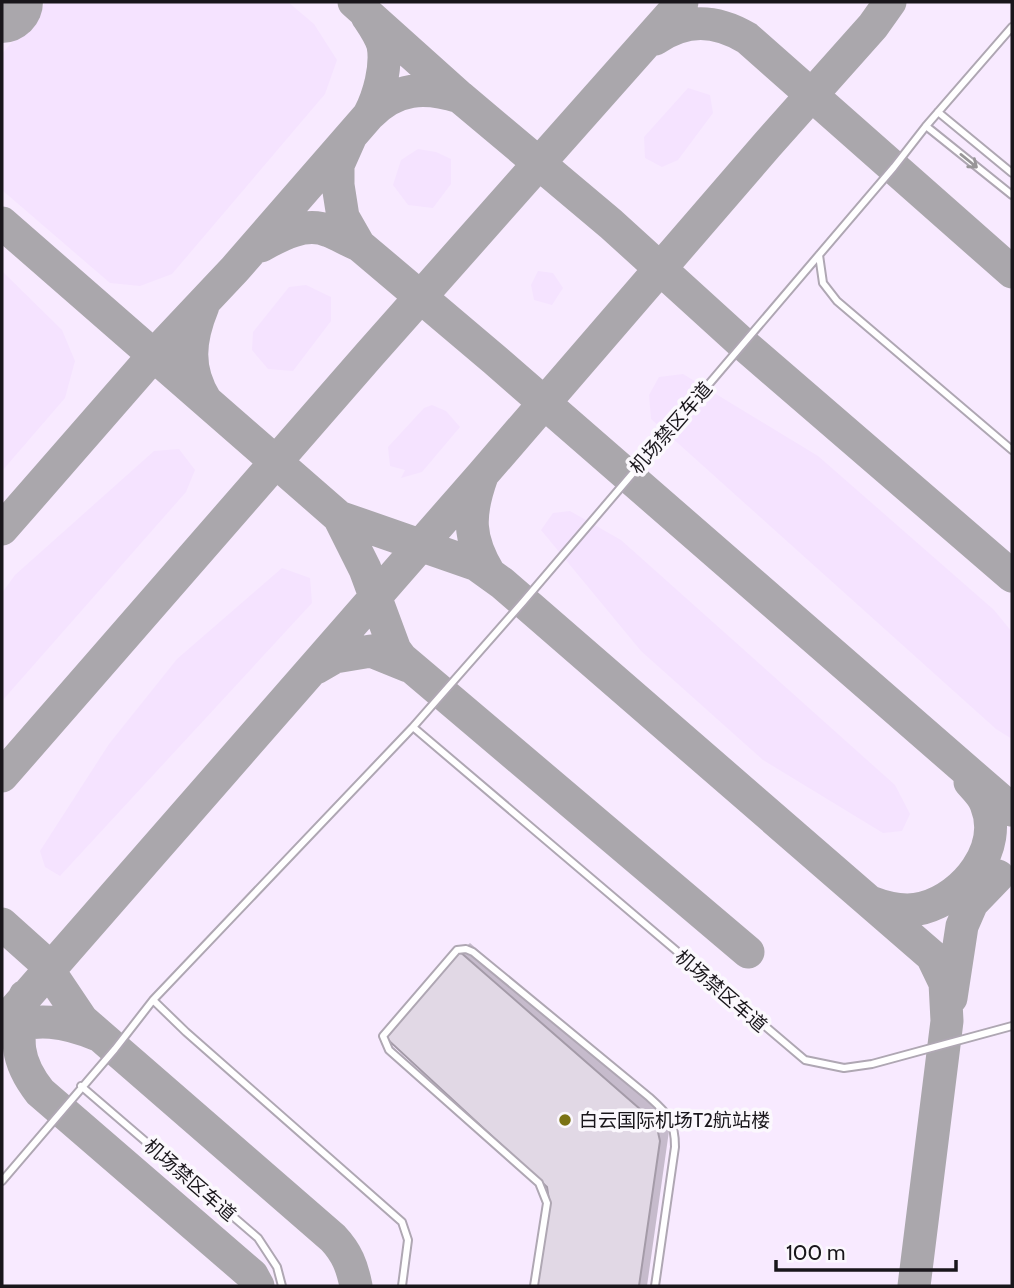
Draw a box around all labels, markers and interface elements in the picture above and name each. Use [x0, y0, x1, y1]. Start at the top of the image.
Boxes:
one-way arrow [959, 153, 978, 168]
street label: 机场禁区车道 [625, 377, 717, 479]
street label: 机场禁区车道 [670, 945, 772, 1037]
place label: 白云国际机场T2航站楼 [579, 1109, 770, 1132]
marker: 白云国际机场T2航站楼 [557, 1112, 573, 1128]
street label: 机场禁区车道 [139, 1134, 241, 1226]
scale bar [776, 1228, 956, 1272]
text: 100 m [786, 1240, 845, 1265]

